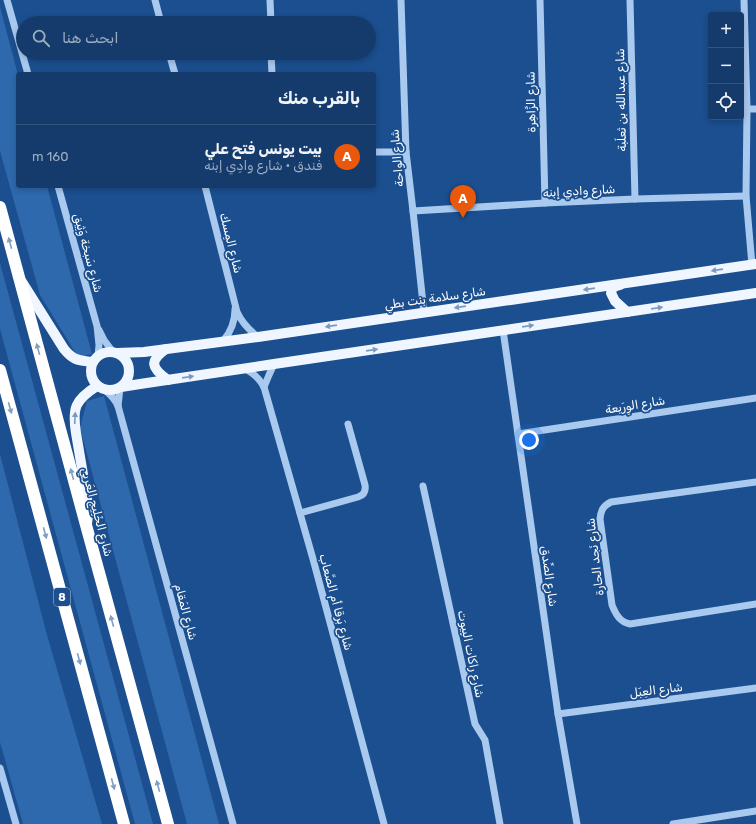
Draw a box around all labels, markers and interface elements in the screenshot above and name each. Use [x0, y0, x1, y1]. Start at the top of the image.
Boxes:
map controls [708, 12, 744, 120]
button: + [708, 12, 744, 48]
search box [16, 16, 376, 60]
icon: search [30, 27, 52, 49]
text: ابحث هنا [62, 29, 119, 47]
street label: شارع عبدالله بن ثعلَبة [612, 48, 631, 152]
button: − [708, 48, 744, 84]
street label: شارع الزَّاهِرة [523, 71, 541, 133]
button: locate [708, 84, 744, 120]
text: بالقرب منك [278, 88, 360, 108]
street label: شارع الواحة [387, 128, 408, 188]
text: بيت يونس فتح علي [205, 140, 322, 158]
text: 160 m [32, 149, 68, 164]
text: A [342, 149, 352, 164]
text: فندق · شارع وادِي إبنه [204, 158, 322, 173]
street label: شارع وادِي إبنه [542, 182, 616, 202]
pin: A [450, 185, 476, 218]
street label: شارع المِسك [215, 211, 245, 275]
street label: شارع سَبخة وَثِيق [69, 212, 105, 295]
one-way arrow [7, 237, 13, 249]
one-way arrow [711, 267, 723, 273]
street label: شارع سلامة بنت بطي [383, 284, 487, 314]
one-way arrow [583, 286, 595, 292]
one-way arrow [454, 304, 466, 310]
one-way arrow [650, 305, 663, 311]
one-way arrow [325, 323, 338, 329]
one-way arrow [522, 323, 534, 329]
one-way arrow [35, 342, 41, 355]
one-way arrow [366, 347, 378, 353]
one-way arrow [182, 374, 194, 380]
street label: شارع الوِرَيعة [604, 393, 666, 419]
one-way arrow [7, 402, 13, 414]
one-way arrow [72, 411, 78, 424]
your location [519, 430, 539, 450]
street label: شارع الخَلِيج العَربِي [76, 466, 116, 559]
one-way arrow [69, 468, 75, 480]
street label: شارع نَجد الحارة [583, 517, 609, 597]
one-way arrow [42, 528, 48, 540]
street label: شارع الصِّدق [536, 545, 560, 608]
street label: شارع بَرقا أم الصَّعاب [314, 552, 356, 653]
street label: شارع المَقام [170, 582, 200, 642]
road number: 8 [54, 588, 70, 606]
street label: شارع راكات البِيوت [453, 609, 487, 699]
one-way arrow [109, 614, 115, 627]
one-way arrow [76, 653, 82, 665]
street label: شارع العِبَل [629, 680, 684, 702]
one-way arrow [110, 778, 116, 790]
one-way arrow [155, 780, 161, 792]

